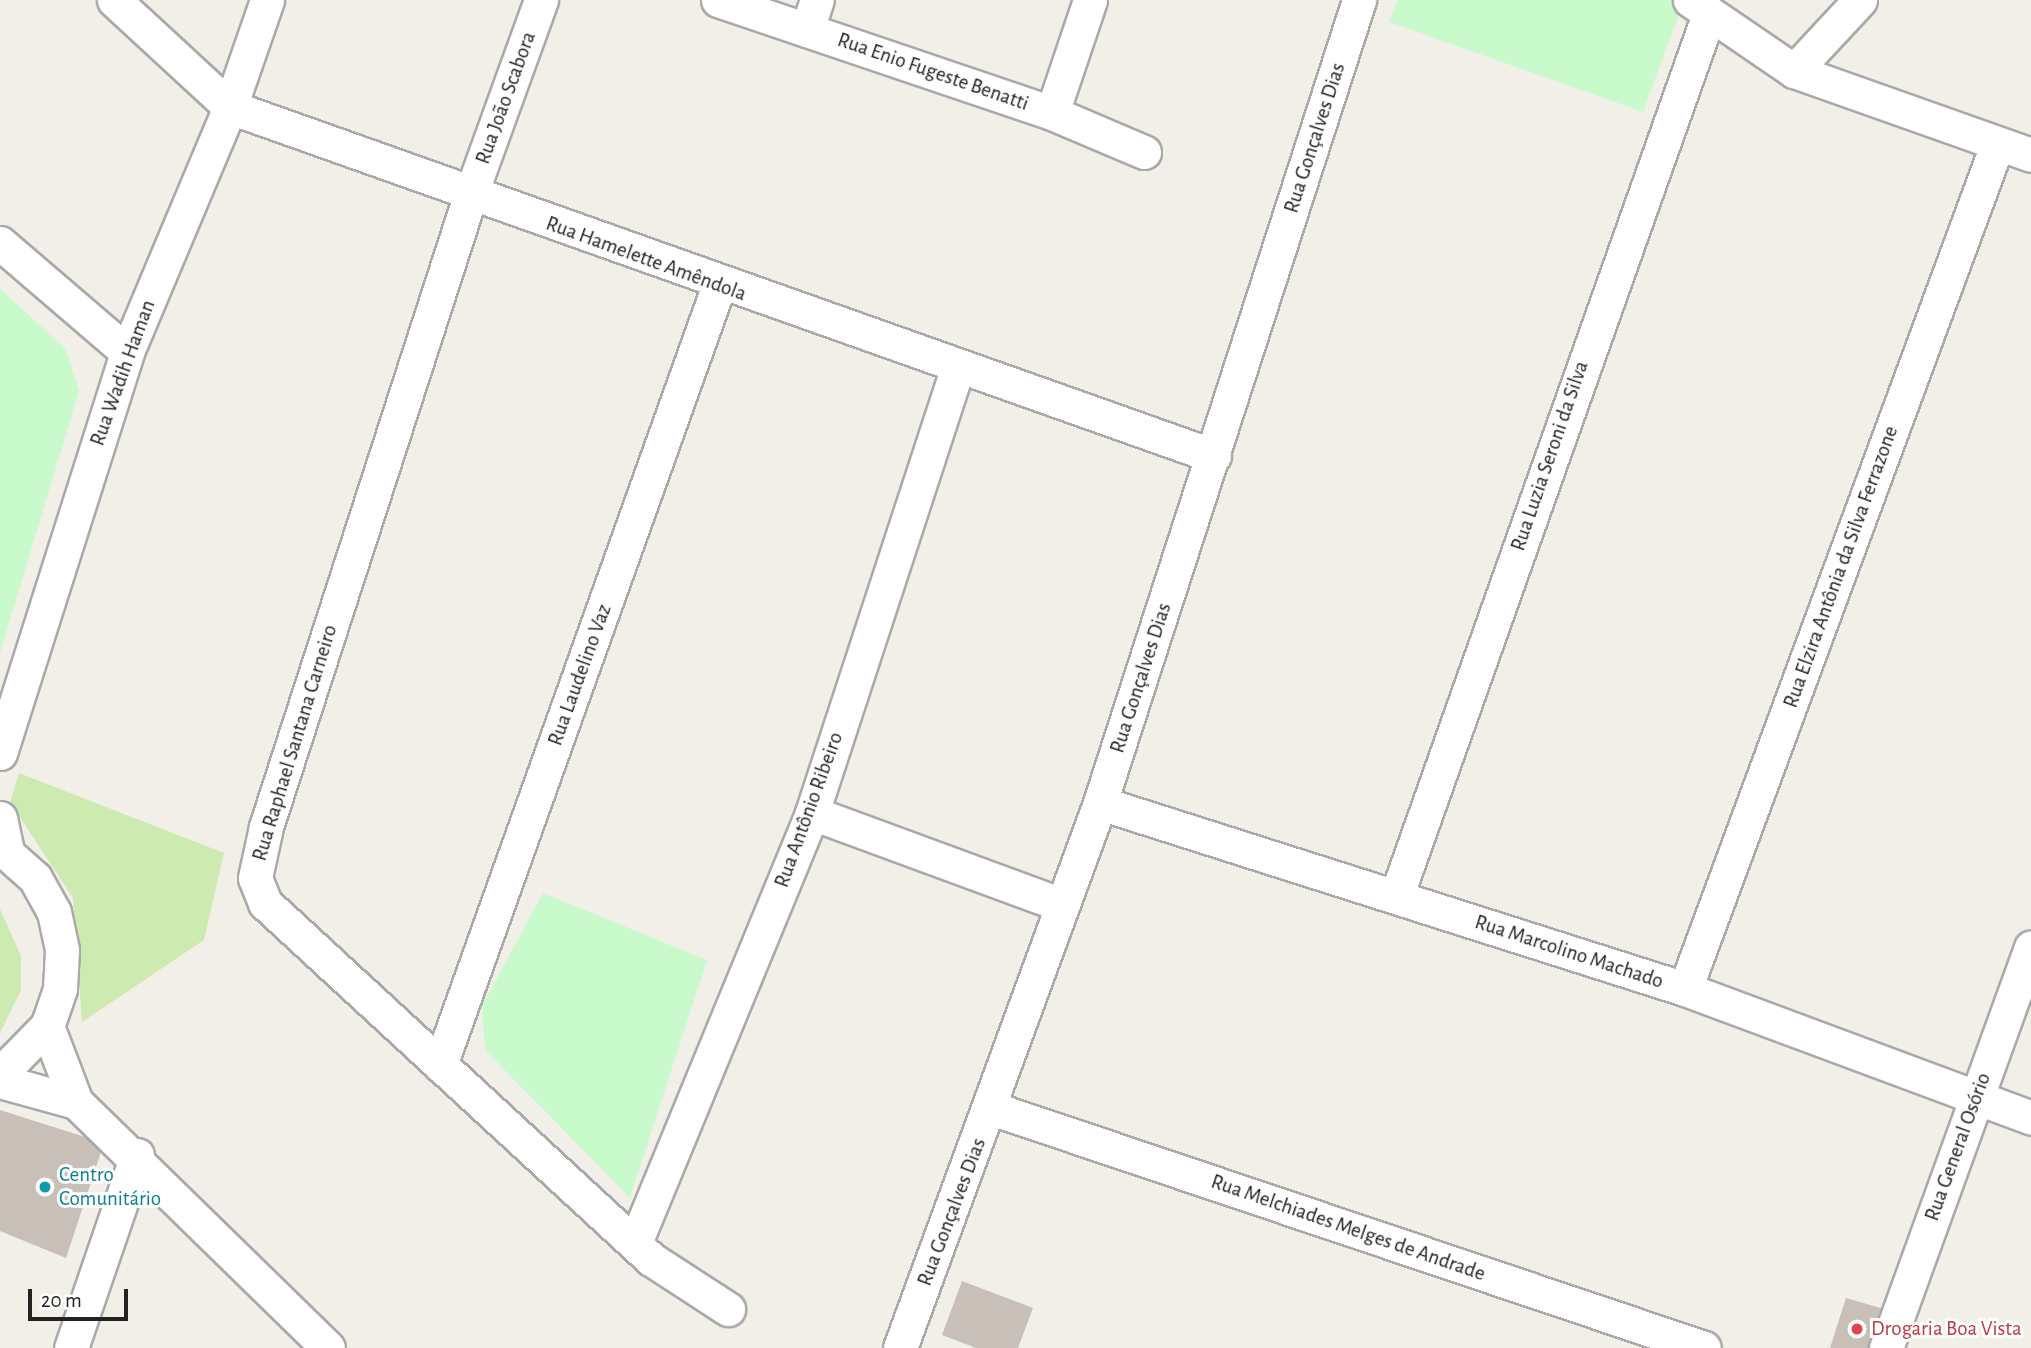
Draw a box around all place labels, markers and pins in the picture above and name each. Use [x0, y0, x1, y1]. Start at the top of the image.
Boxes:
place label: Centro Comunitário [59, 1162, 161, 1212]
marker: Centro Comunitário [37, 1179, 53, 1195]
place label: Drogaria Boa Vista [1871, 1316, 2022, 1342]
marker: Drogaria Boa Vista [1849, 1321, 1865, 1337]

